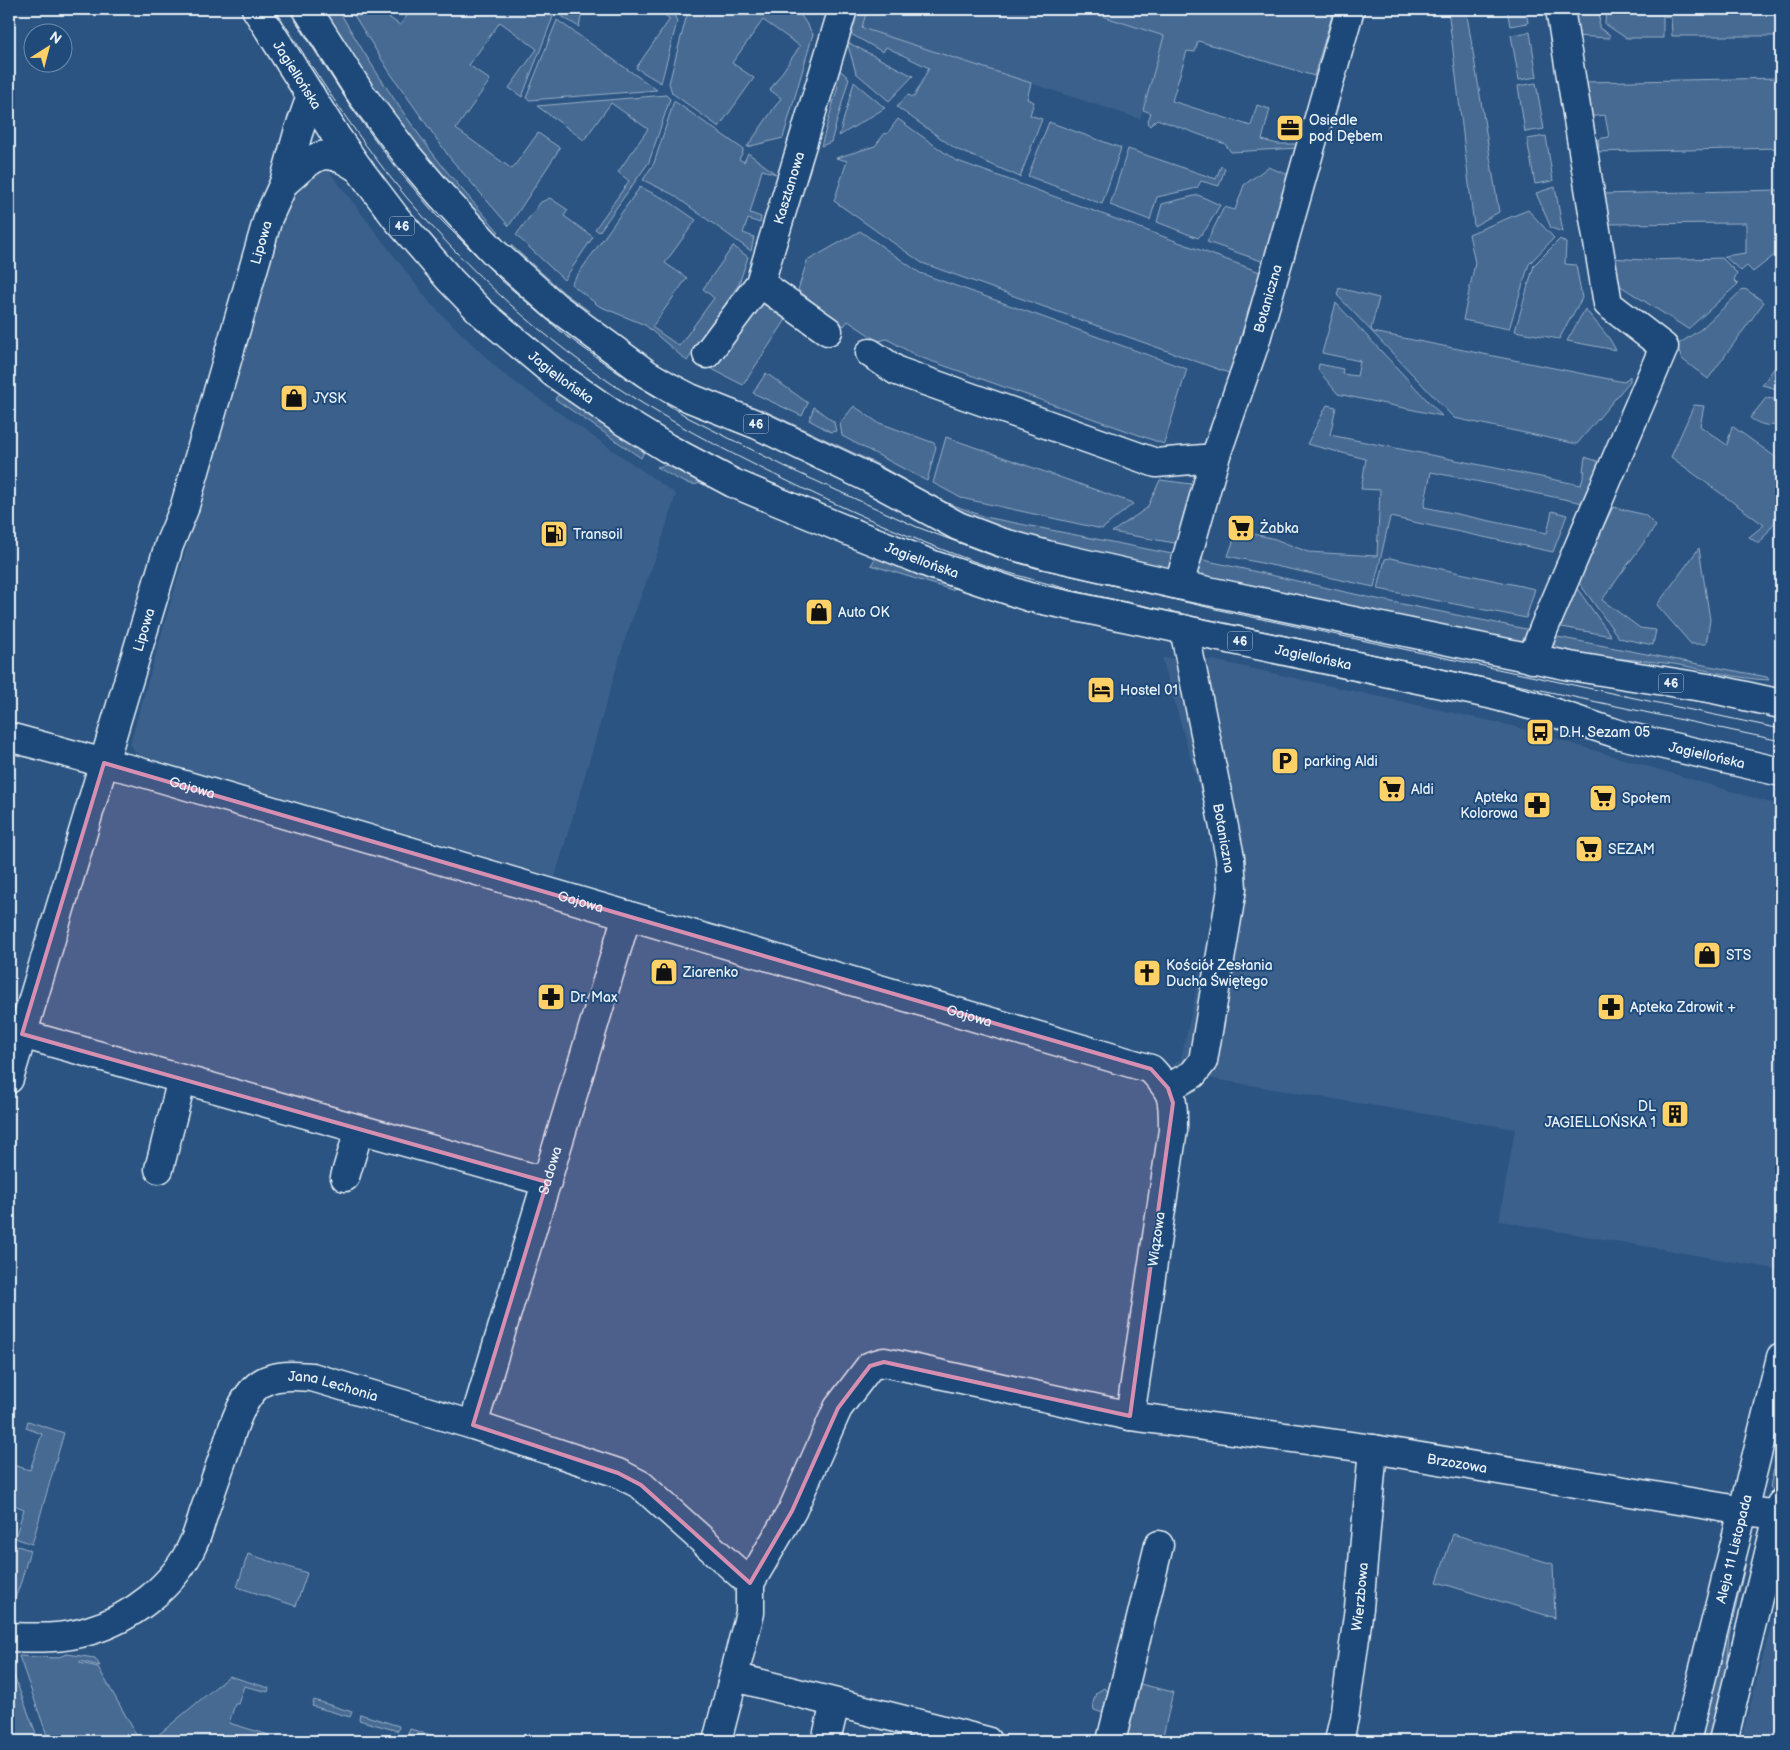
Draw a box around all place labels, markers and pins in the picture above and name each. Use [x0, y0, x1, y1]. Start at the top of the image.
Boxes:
place label: Osiedle pod Dębem [1309, 112, 1383, 145]
office icon: Osiedle pod Dębem [1275, 113, 1305, 143]
shop icon: JYSK [279, 383, 309, 413]
place label: JYSK [313, 390, 347, 407]
supermarket icon: Żabka [1226, 513, 1256, 543]
fuel station icon: Transoil [539, 519, 569, 549]
place label: Żabka [1259, 519, 1299, 537]
place label: Transoil [573, 526, 623, 543]
shop icon: Auto OK [804, 597, 834, 627]
place label: Auto OK [838, 604, 890, 621]
hotel icon: Hostel 01 [1086, 675, 1116, 705]
place label: Hostel 01 [1120, 682, 1178, 699]
bus stop icon: D.H. Sezam 05 [1525, 717, 1555, 747]
place label: D.H. Sezam 05 [1559, 724, 1650, 741]
parking icon: parking Aldi [1270, 746, 1300, 776]
place label: parking Aldi [1304, 753, 1378, 770]
supermarket icon: Aldi [1377, 774, 1407, 804]
place label: Aldi [1411, 781, 1434, 798]
supermarket icon: Społem [1588, 783, 1618, 813]
place label: Apteka Kolorowa [1460, 789, 1518, 822]
pharmacy icon: Apteka Kolorowa [1522, 790, 1552, 820]
place label: Społem [1622, 790, 1671, 807]
supermarket icon: SEZAM [1574, 834, 1604, 864]
place label: SEZAM [1608, 841, 1655, 858]
shop icon: STS [1692, 940, 1722, 970]
place label: STS [1726, 947, 1751, 964]
shop icon: Ziarenko [649, 957, 679, 987]
place label: Kościół Zesłania Ducha Świętego [1166, 957, 1273, 990]
church icon: Kościół Zesłania Ducha Świętego [1132, 958, 1162, 988]
place label: Ziarenko [682, 964, 738, 981]
pharmacy icon: Dr. Max [536, 982, 566, 1012]
place label: Dr. Max [570, 989, 618, 1006]
pharmacy icon: Apteka Zdrowit + [1596, 992, 1626, 1022]
place label: Apteka Zdrowit + [1630, 999, 1736, 1016]
place label: DL JAGIELLOŃSKA 1 [1545, 1098, 1656, 1131]
building icon: DL JAGIELLOŃSKA 1 [1660, 1099, 1690, 1129]

